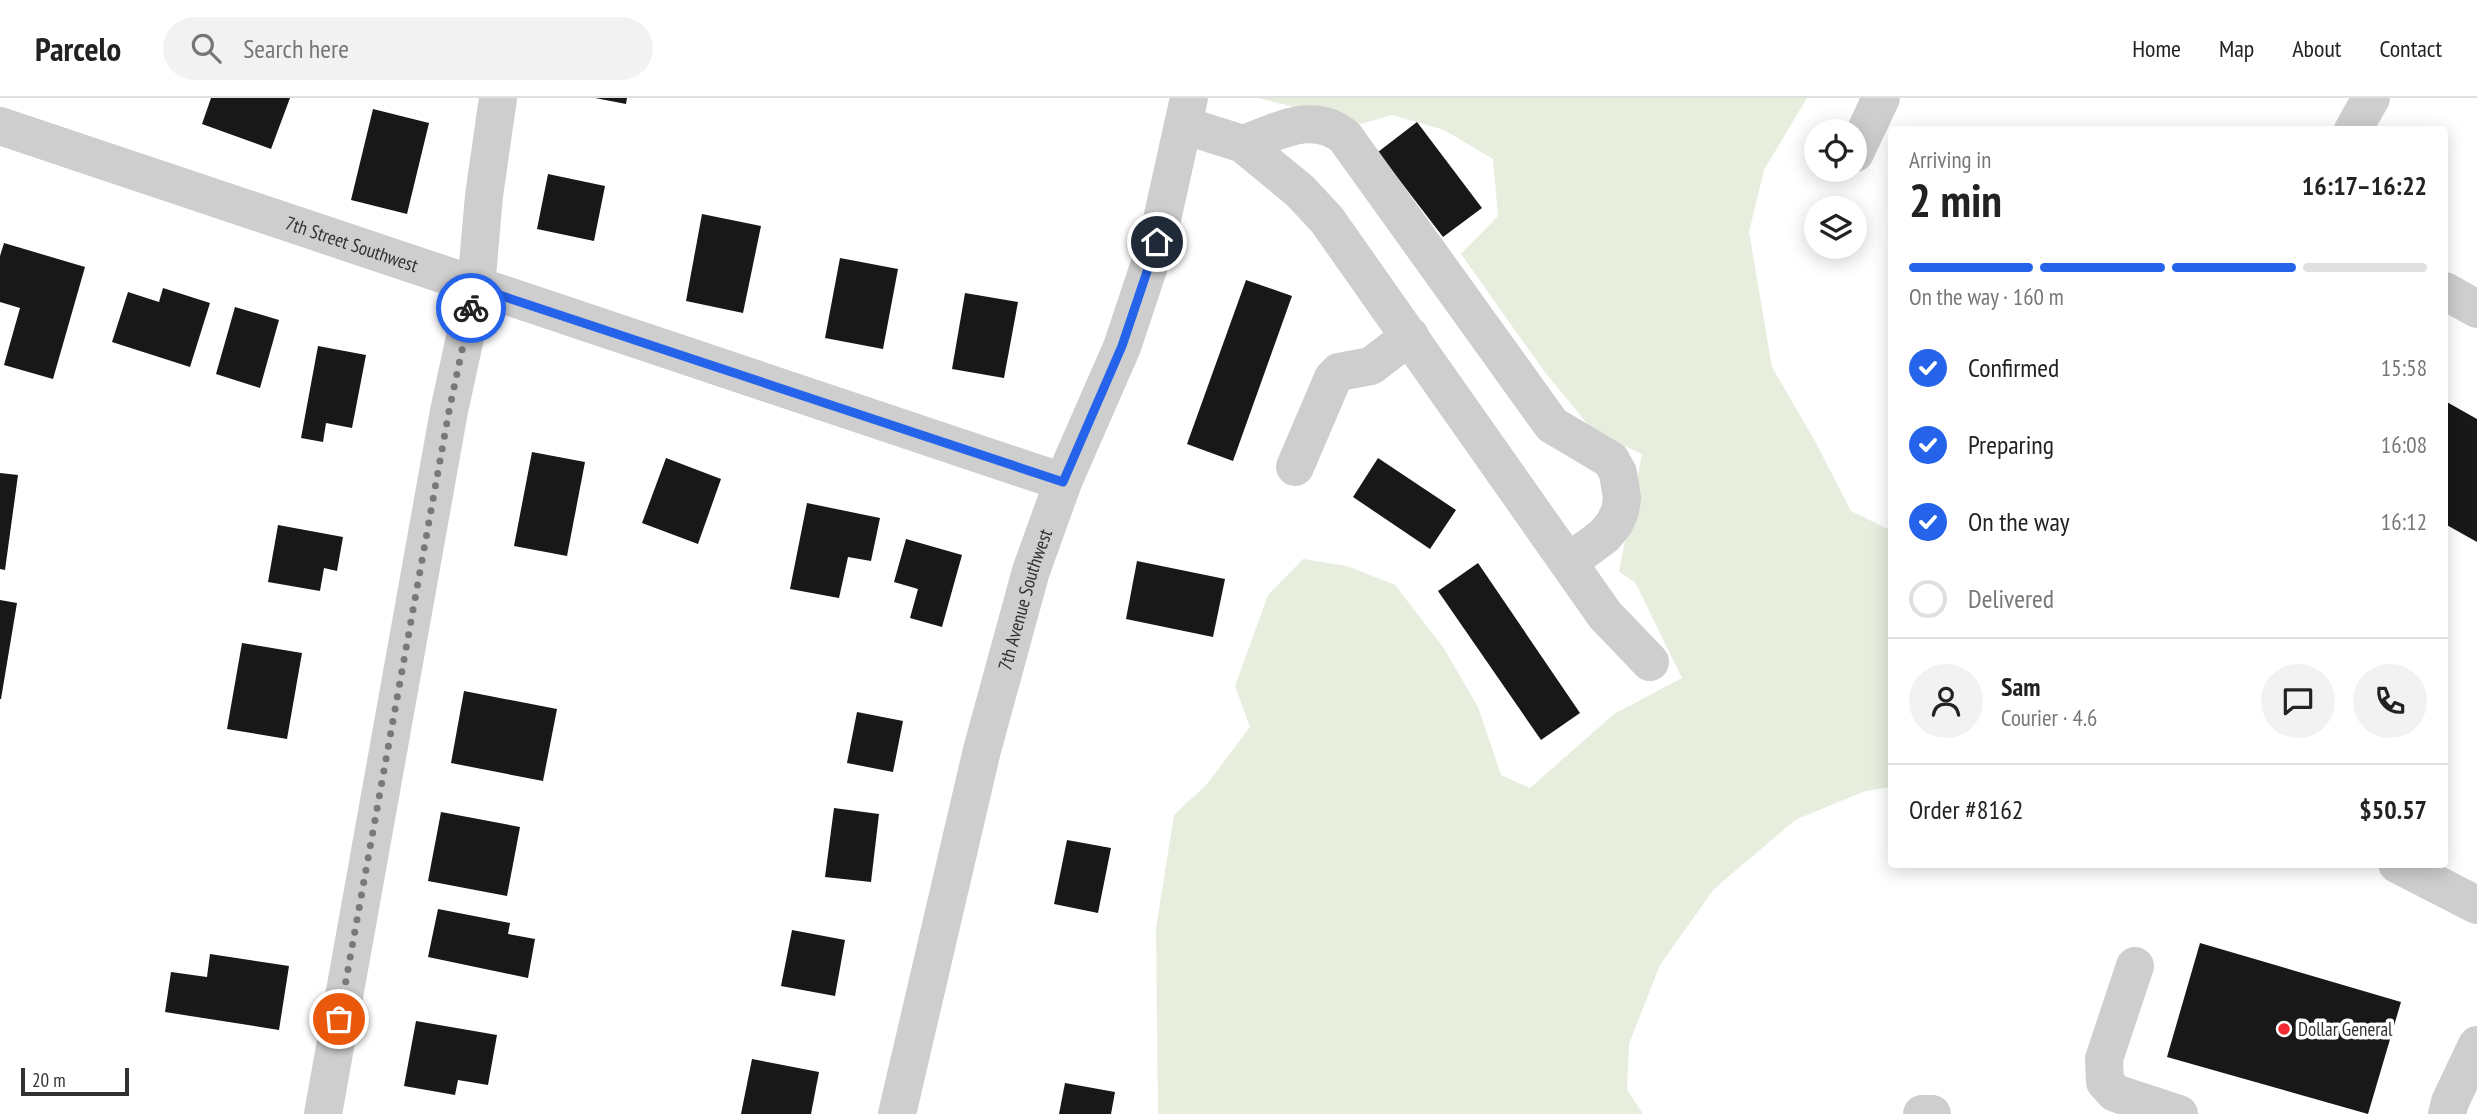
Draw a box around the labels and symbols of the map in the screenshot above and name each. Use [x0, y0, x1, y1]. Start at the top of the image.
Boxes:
street label: 7th Street Southwest [282, 210, 422, 277]
pin [1127, 212, 1187, 272]
courier [436, 273, 506, 343]
street label: 7th Avenue Southwest [992, 525, 1057, 673]
pin [309, 989, 369, 1049]
place label: Dollar General [2298, 1017, 2393, 1041]
marker: Dollar General [2276, 1021, 2292, 1037]
scale bar [21, 1065, 130, 1097]

